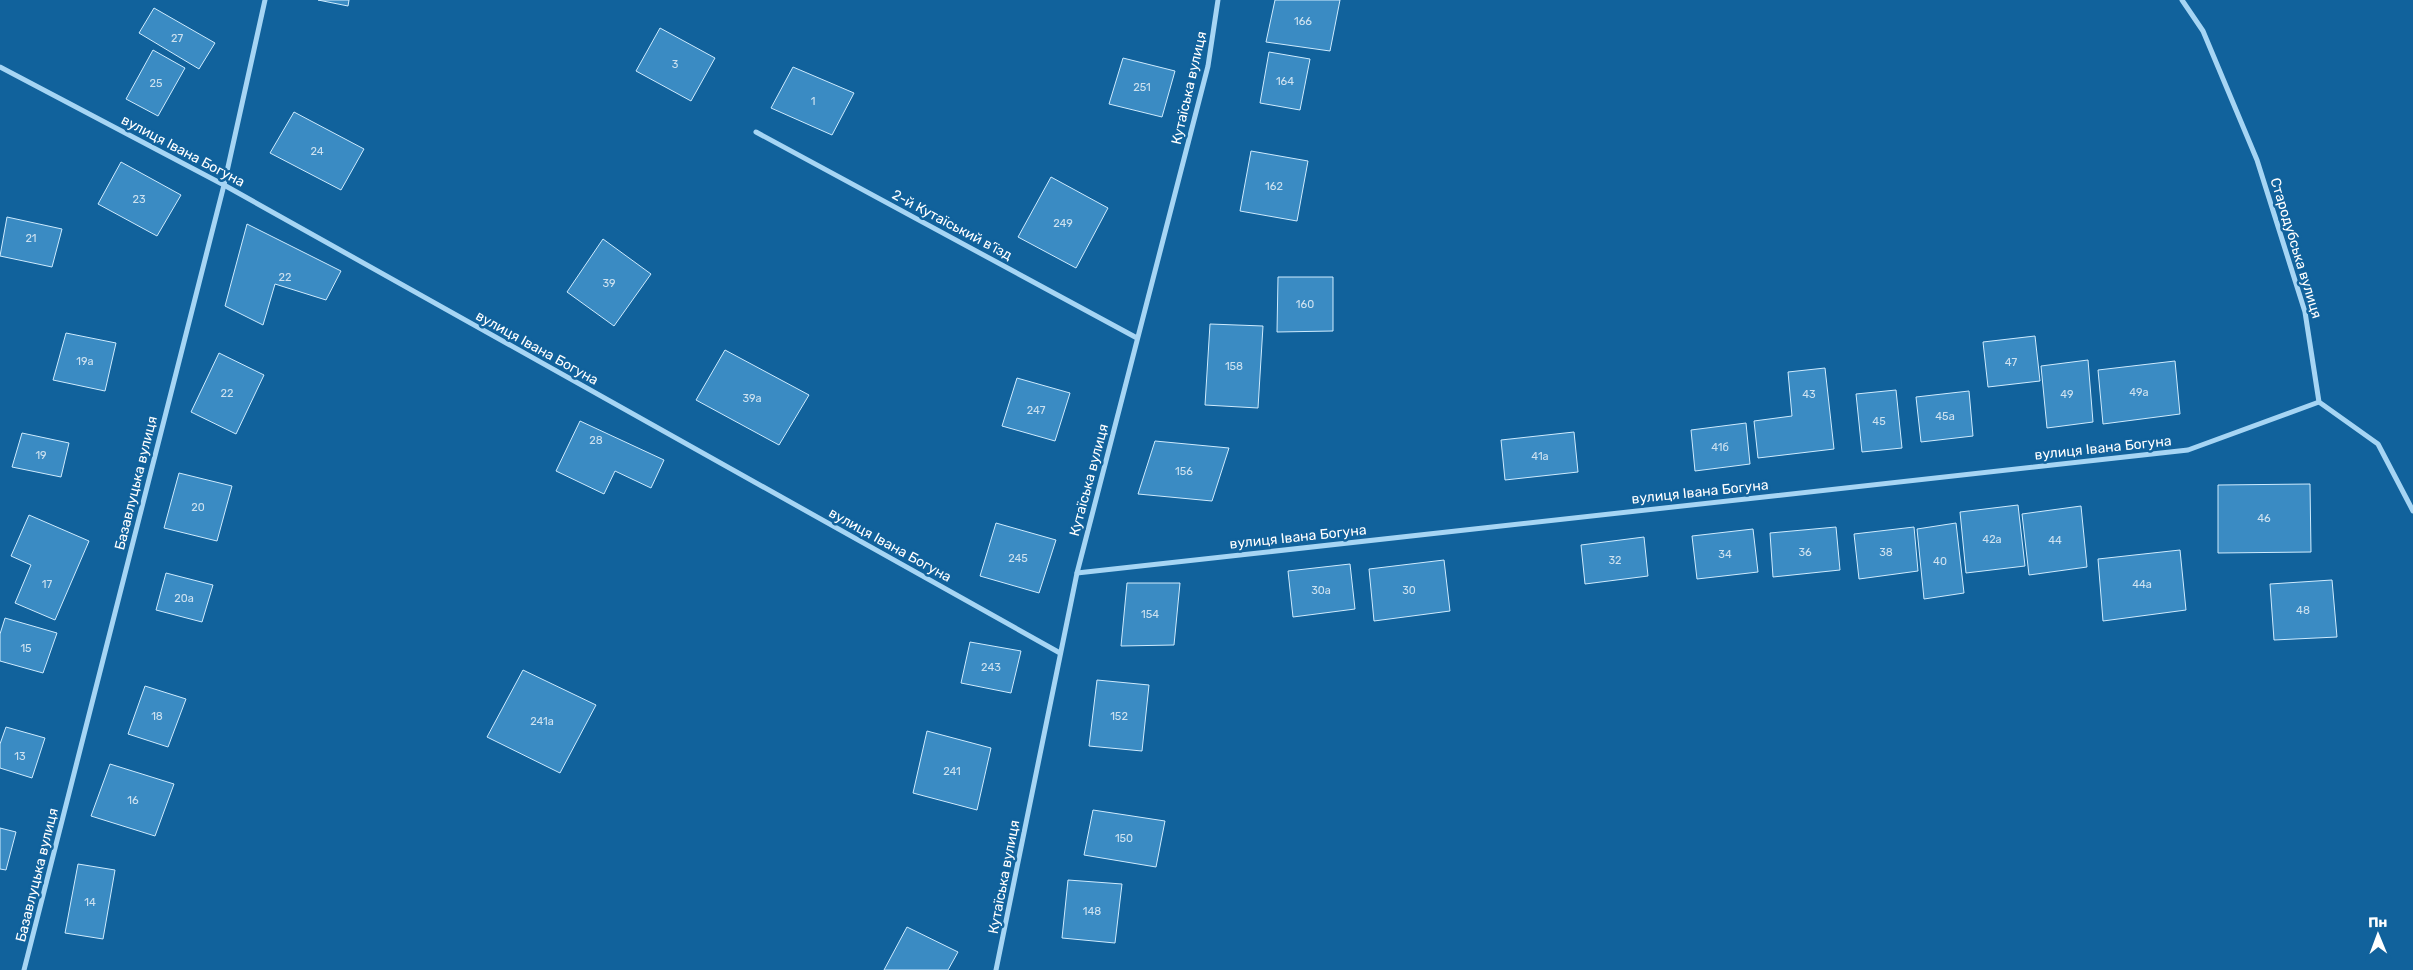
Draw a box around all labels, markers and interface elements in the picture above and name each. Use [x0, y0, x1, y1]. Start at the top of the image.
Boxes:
house number: 166 [1294, 15, 1312, 28]
street label: Кутаїська вулиця [1168, 30, 1210, 146]
house number: 27 [171, 32, 183, 45]
house number: 3 [672, 58, 679, 71]
house number: 164 [1276, 75, 1294, 88]
house number: 25 [150, 77, 163, 90]
house number: 251 [1133, 81, 1151, 94]
house number: 1 [811, 95, 815, 108]
street label: вулиця Івана Богуна [118, 111, 248, 191]
house number: 24 [310, 145, 324, 158]
street label: Стародубська вулиця [2266, 176, 2326, 320]
house number: 162 [1265, 180, 1283, 193]
street label: 2-й Кутаїський в’їзд [889, 186, 1015, 264]
house number: 23 [132, 193, 146, 206]
house number: 249 [1053, 217, 1073, 230]
house number: 21 [25, 232, 37, 245]
house number: 22 [279, 271, 291, 284]
house number: 39 [602, 277, 616, 290]
house number: 160 [1296, 298, 1314, 311]
street label: вулиця Івана Богуна [473, 307, 601, 389]
house number: 19а [76, 355, 94, 368]
house number: 47 [2005, 356, 2017, 369]
house number: 158 [1225, 360, 1243, 373]
house number: 49а [2129, 386, 2149, 399]
house number: 22 [221, 387, 233, 400]
house number: 43 [1802, 388, 1816, 401]
house number: 49 [2060, 388, 2074, 401]
house number: 39а [742, 392, 762, 405]
house number: 247 [1027, 404, 1046, 417]
house number: 45а [1935, 410, 1955, 423]
street label: Базавлуцька вулиця [111, 414, 161, 552]
house number: 45 [1872, 415, 1886, 428]
street label: Кутаїська вулиця [1066, 422, 1112, 538]
street label: вулиця Івана Богуна [2034, 432, 2172, 464]
house number: 28 [589, 434, 603, 447]
house number: 41б [1711, 441, 1729, 454]
house number: 19 [35, 449, 47, 462]
house number: 41а [1531, 450, 1549, 463]
house number: 156 [1175, 465, 1193, 478]
street label: вулиця Івана Богуна [1631, 476, 1769, 508]
house number: 20 [191, 501, 205, 514]
street label: вулиця Івана Богуна [826, 504, 954, 586]
house number: 46 [2257, 512, 2271, 525]
street label: вулиця Івана Богуна [1229, 521, 1367, 553]
house number: 42а [1982, 533, 2002, 546]
house number: 44 [2048, 534, 2062, 547]
house number: 36 [1798, 546, 1812, 559]
house number: 38 [1879, 546, 1893, 559]
house number: 34 [1718, 548, 1732, 561]
house number: 245 [1008, 552, 1028, 565]
house number: 32 [1608, 554, 1622, 567]
house number: 40 [1933, 555, 1947, 568]
house number: 17 [42, 578, 53, 591]
house number: 44а [2132, 578, 2152, 591]
house number: 30а [1311, 584, 1331, 597]
house number: 30 [1402, 584, 1416, 597]
house number: 20а [174, 592, 194, 605]
house number: 48 [2296, 604, 2310, 617]
house number: 154 [1141, 608, 1159, 621]
house number: 15 [20, 642, 32, 655]
house number: 243 [981, 661, 1001, 674]
house number: 18 [151, 710, 163, 723]
house number: 152 [1110, 710, 1128, 723]
house number: 241а [530, 715, 554, 728]
house number: 13 [14, 750, 26, 763]
house number: 241 [943, 765, 961, 778]
house number: 16 [127, 794, 139, 807]
street label: Базавлуцька вулиця [12, 806, 62, 944]
street label: Кутаїська вулиця [985, 819, 1023, 935]
house number: 150 [1115, 832, 1133, 845]
house number: 14 [84, 896, 96, 909]
house number: 148 [1083, 905, 1101, 918]
north arrow [2353, 910, 2403, 960]
text: Пн [2368, 914, 2388, 931]

